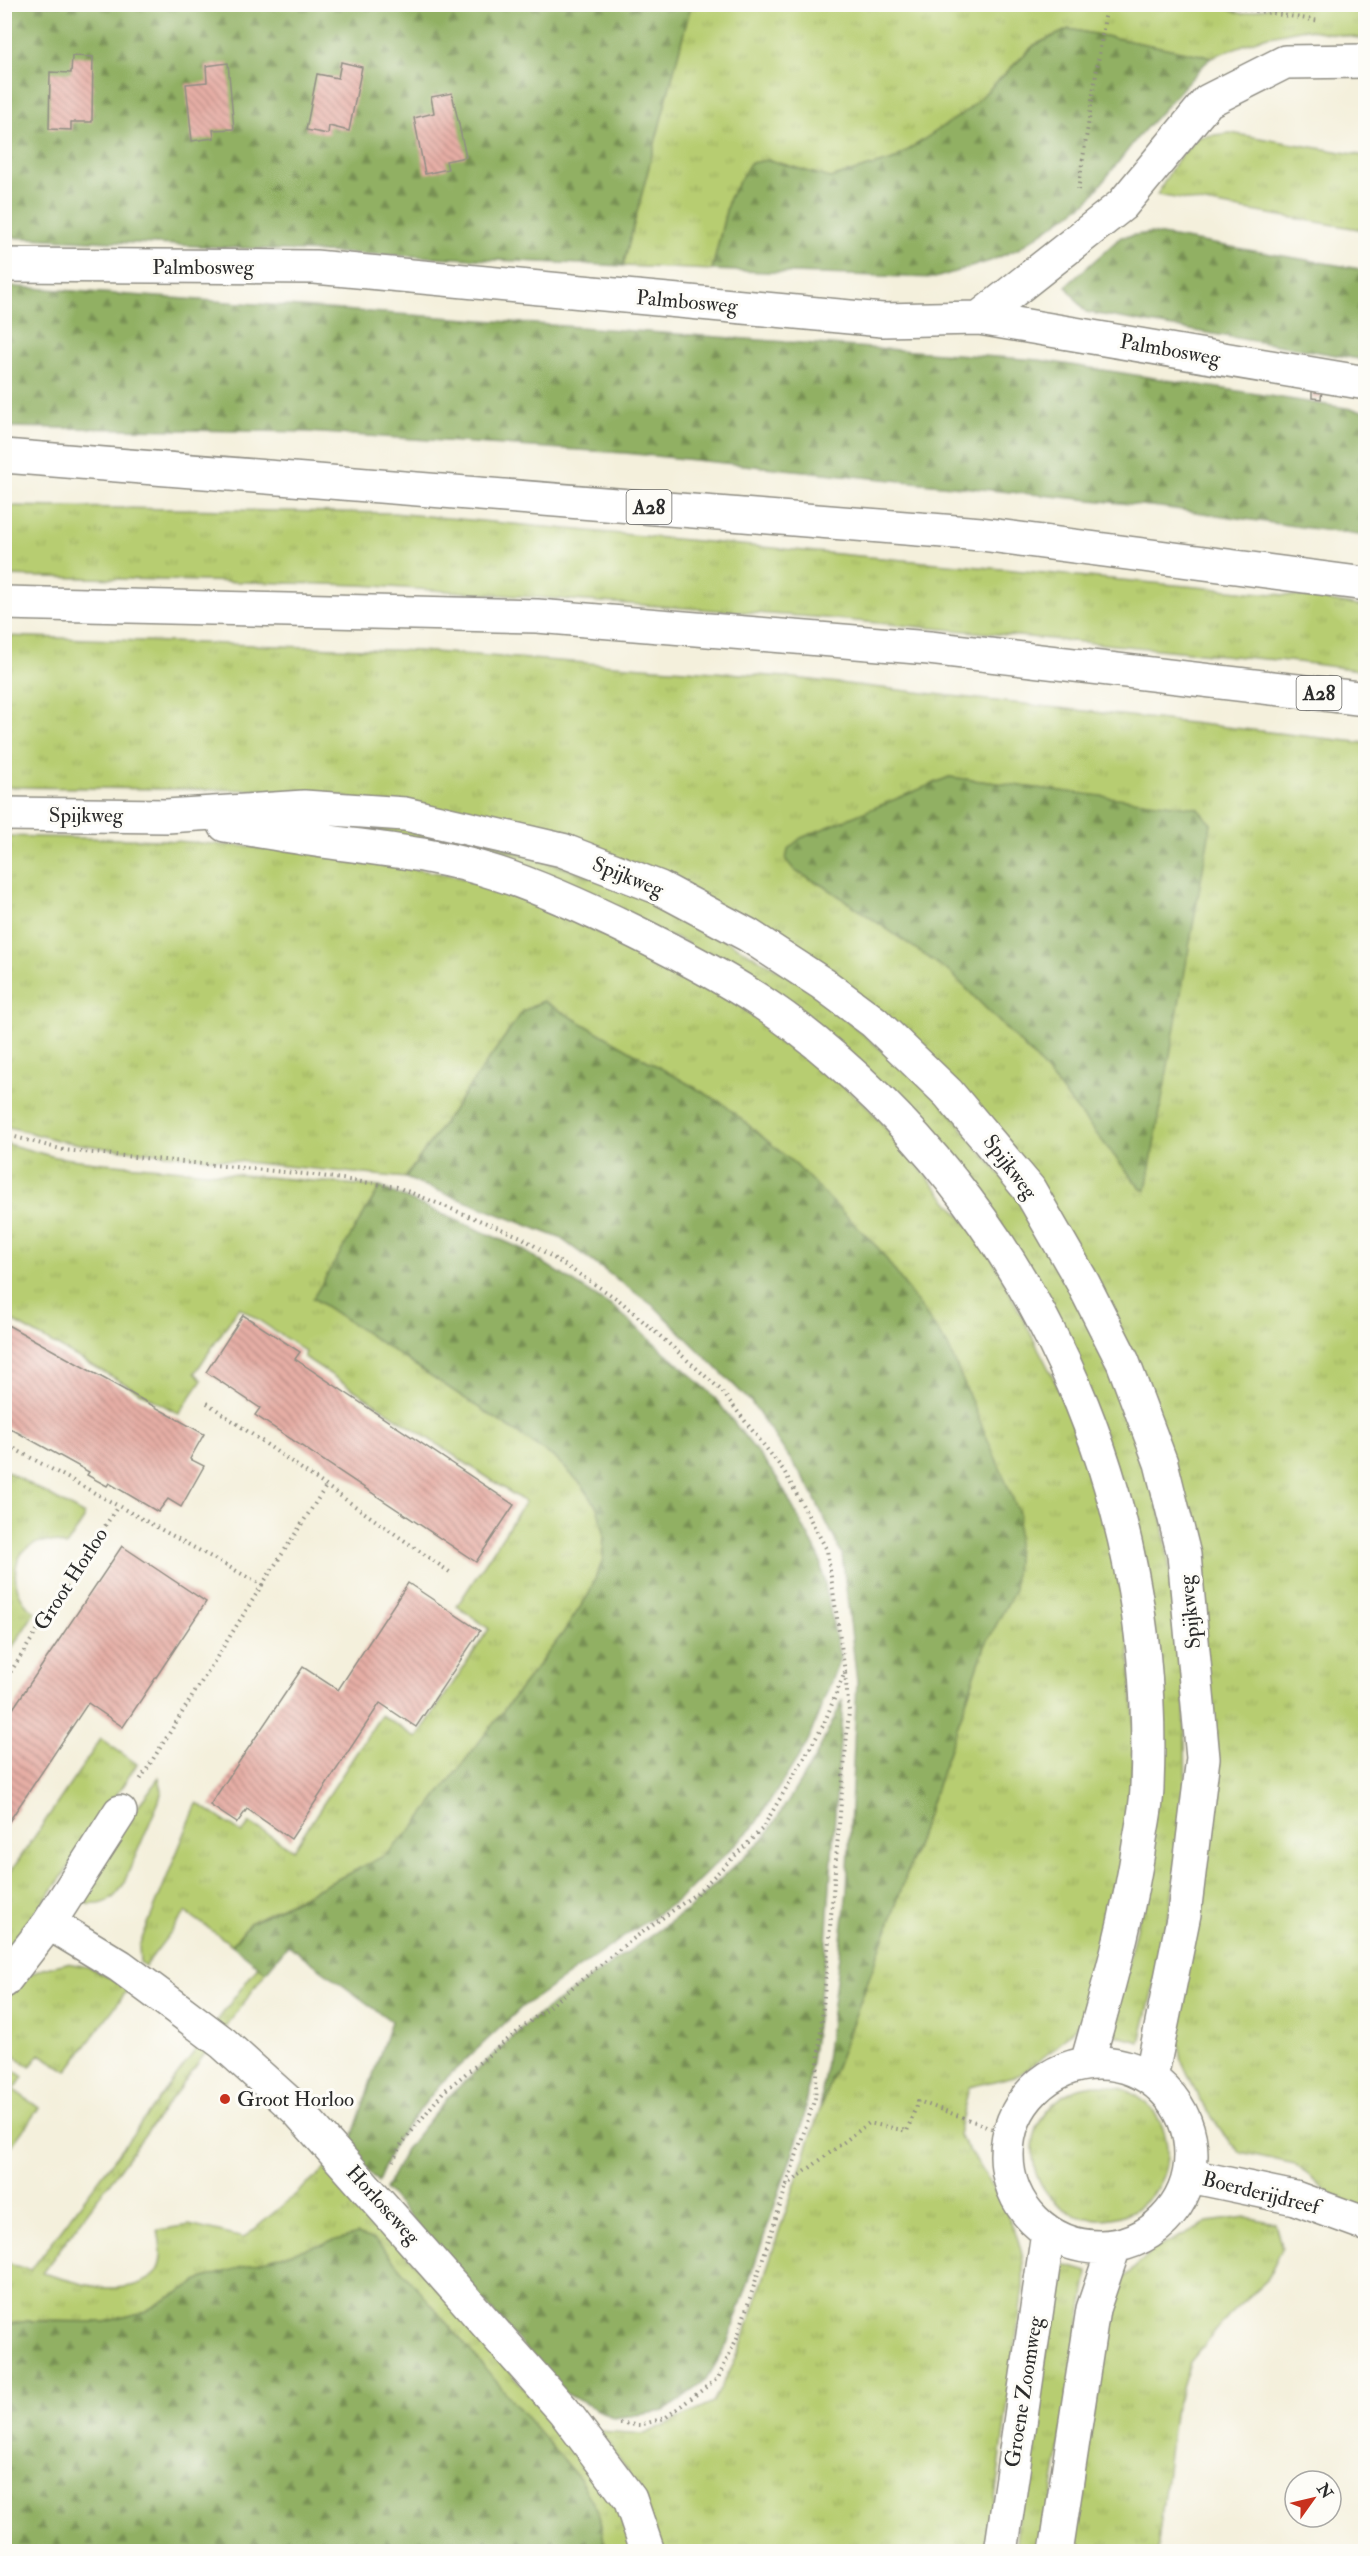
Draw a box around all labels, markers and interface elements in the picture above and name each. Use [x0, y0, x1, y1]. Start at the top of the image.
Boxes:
street label: Palmbosweg [152, 254, 254, 281]
street label: Palmbosweg [635, 284, 739, 320]
street label: Palmbosweg [1118, 328, 1223, 372]
road number: A28 [626, 490, 672, 524]
road number: A28 [1296, 676, 1342, 710]
street label: Spijkweg [49, 802, 124, 829]
street label: Spijkweg [588, 851, 668, 904]
street label: Spijkweg [977, 1129, 1044, 1205]
street label: Groot Horloo [28, 1523, 114, 1635]
street label: Spijkweg [1173, 1573, 1207, 1650]
place label: Groot Horloo [237, 2086, 354, 2113]
marker: Groot Horloo [218, 2092, 232, 2106]
street label: Horloseweg [340, 2160, 426, 2251]
street label: Boerderijdreef [1199, 2165, 1326, 2221]
street label: Groene Zoomweg [999, 2314, 1049, 2469]
north arrow [1283, 2469, 1343, 2529]
text: N [1312, 2479, 1337, 2503]

